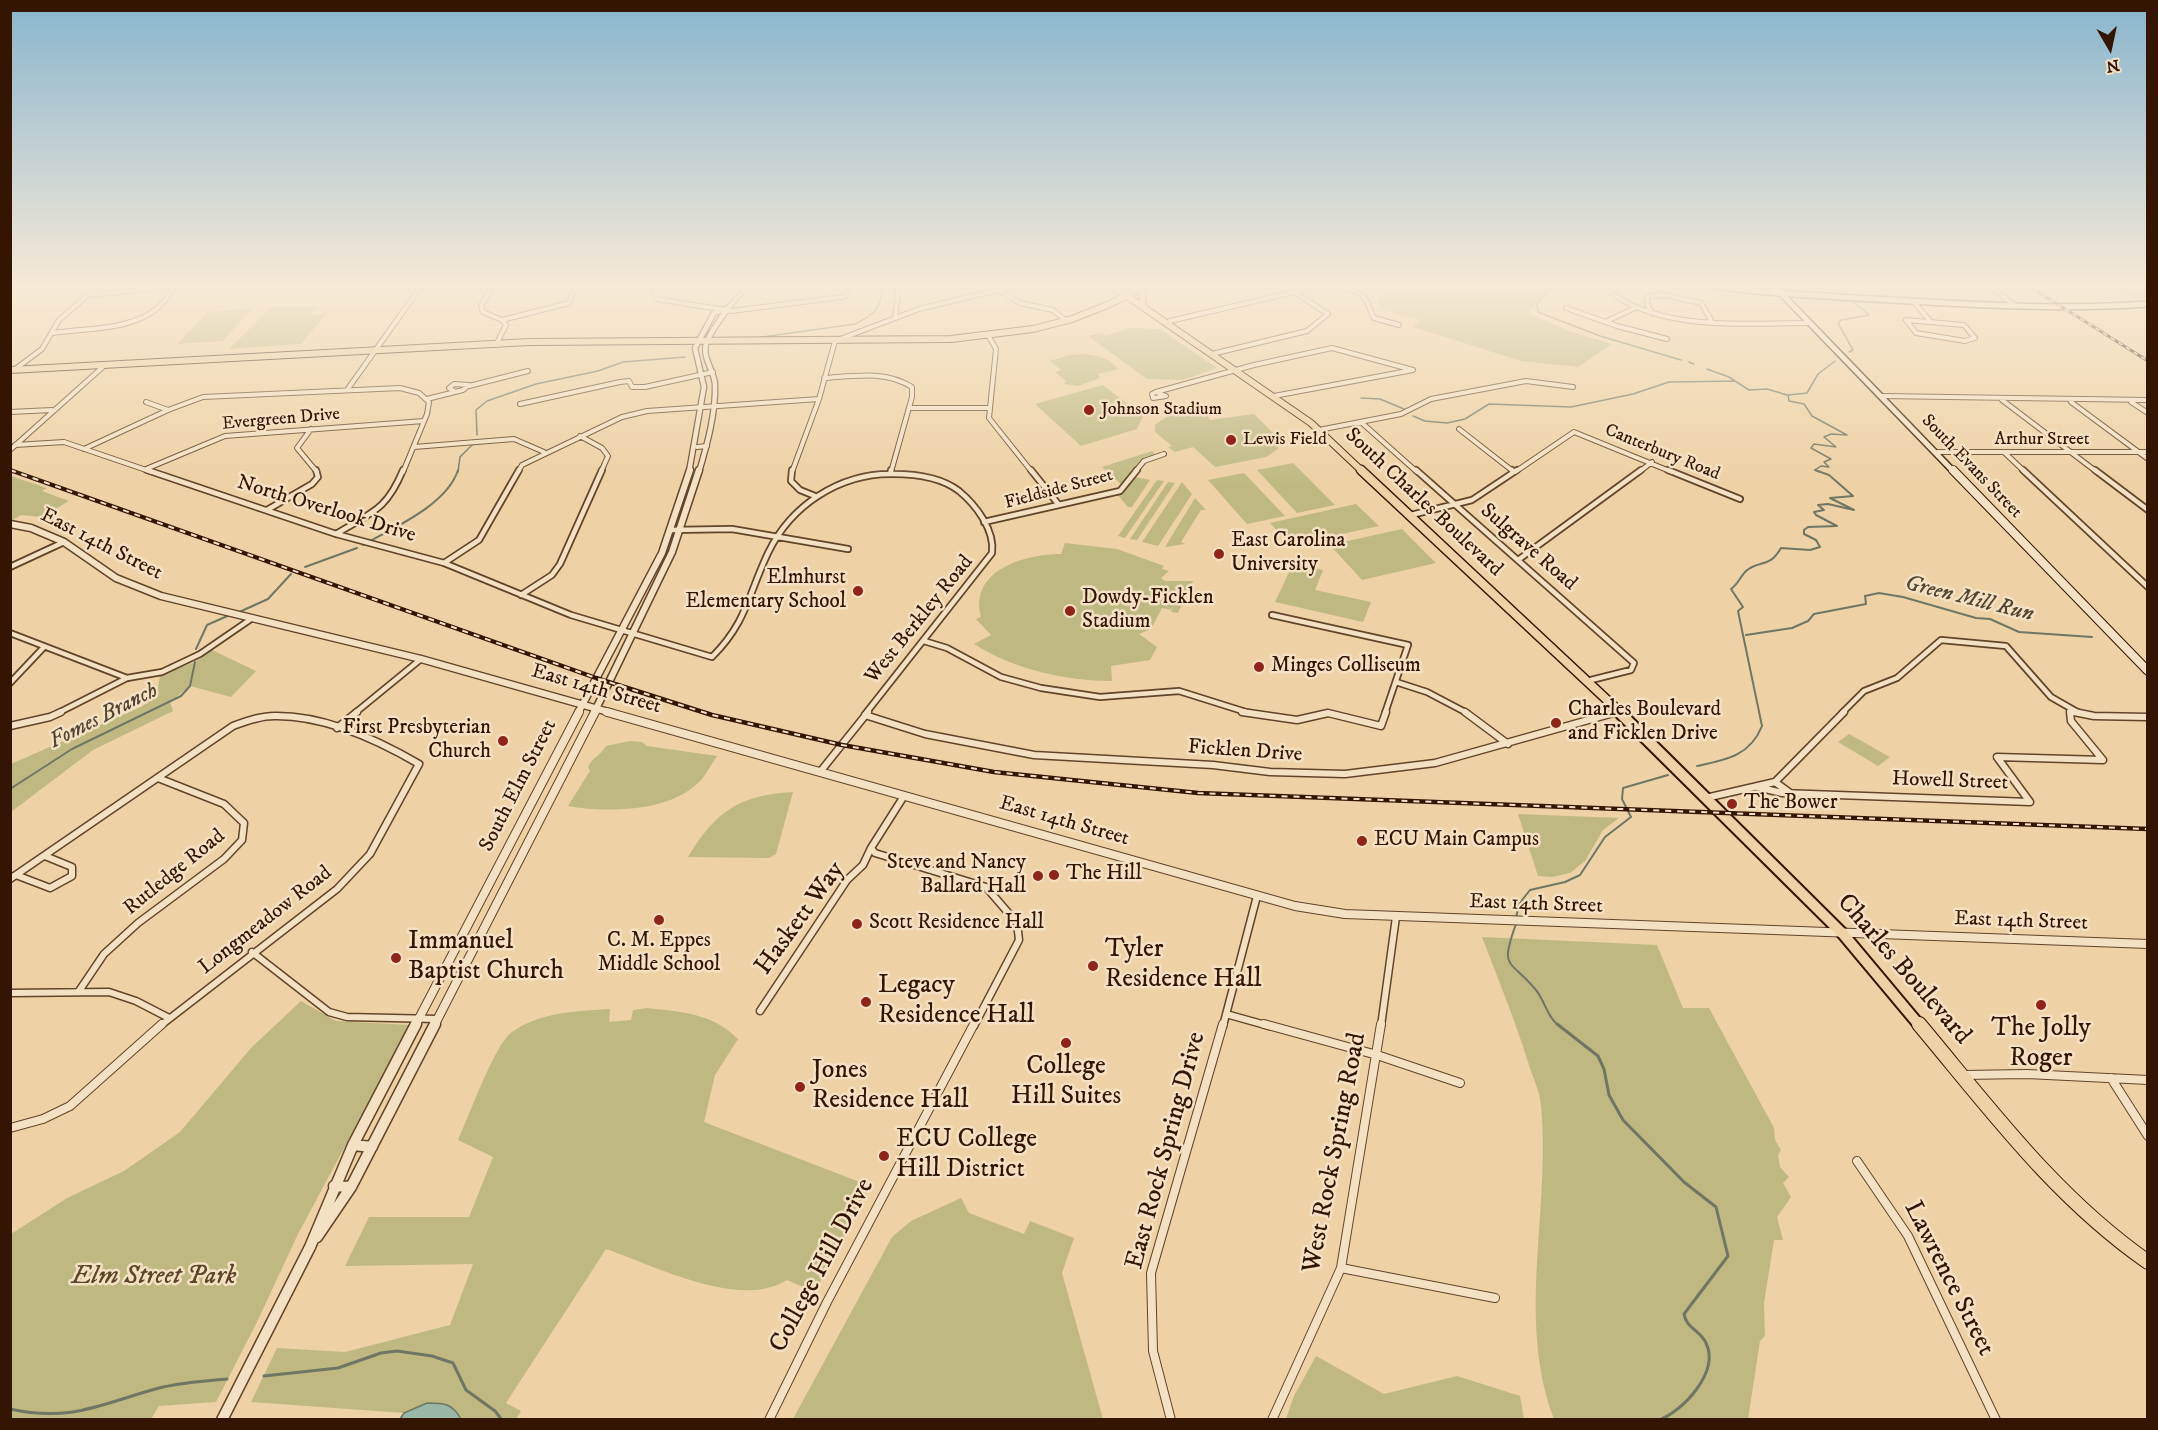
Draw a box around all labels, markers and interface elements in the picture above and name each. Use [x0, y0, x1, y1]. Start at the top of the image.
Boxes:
north arrow [2080, 18, 2140, 78]
text: N [2105, 55, 2121, 77]
place label: Johnson Stadium [1101, 399, 1222, 421]
marker: Johnson Stadium [1082, 403, 1096, 417]
street label: Evergreen Drive [221, 404, 341, 436]
street label: South Evans Street [1916, 411, 2026, 523]
street label: Canterbury Road [1601, 420, 1723, 486]
street label: South Charles Boulevard [1339, 423, 1507, 583]
place label: Lewis Field [1243, 429, 1327, 451]
street label: Arthur Street [1994, 429, 2090, 451]
marker: Lewis Field [1224, 433, 1238, 447]
street label: Fieldside Street [1003, 465, 1115, 515]
street label: North Overlook Drive [234, 471, 418, 549]
street label: Sulgrave Road [1474, 499, 1582, 597]
street label: East 14th Street [36, 503, 166, 587]
place label: East Carolina University [1231, 529, 1345, 579]
marker: East Carolina University [1212, 547, 1226, 561]
street label: West Berkley Road [860, 551, 980, 689]
place label: Elmhurst Elementary School [685, 566, 846, 616]
water label: Green Mill Run [1902, 571, 2036, 629]
marker: Elmhurst Elementary School [851, 584, 865, 598]
place label: Dowdy-Ficklen Stadium [1082, 586, 1214, 636]
marker: Dowdy-Ficklen Stadium [1063, 604, 1077, 618]
place label: Minges Colliseum [1271, 654, 1421, 680]
street label: East 14th Street [528, 659, 664, 721]
marker: Minges Colliseum [1252, 660, 1266, 674]
water label: Fomes Branch [45, 678, 163, 756]
place label: Charles Boulevard and Ficklen Drive [1568, 698, 1721, 748]
place label: First Presbyterian Church [343, 716, 491, 766]
street label: South Elm Street [475, 716, 563, 856]
marker: Charles Boulevard and Ficklen Drive [1549, 716, 1563, 730]
marker: First Presbyterian Church [496, 734, 510, 748]
street label: Ficklen Drive [1187, 735, 1303, 769]
street label: Howell Street [1891, 767, 2009, 797]
street label: East 14th Street [996, 791, 1132, 853]
place label: The Bower [1744, 791, 1837, 817]
marker: The Bower [1725, 797, 1739, 811]
street label: Rutledge Road [119, 824, 231, 922]
place label: ECU Main Campus [1374, 828, 1539, 854]
marker: ECU Main Campus [1355, 834, 1369, 848]
place label: Steve and Nancy Ballard Hall [887, 851, 1026, 901]
street label: Haskett Way [749, 856, 853, 982]
street label: Longmeadow Road [194, 861, 338, 981]
place label: The Hill [1066, 862, 1142, 888]
marker: The Hill [1047, 868, 1061, 882]
marker: Steve and Nancy Ballard Hall [1031, 869, 1045, 883]
street label: Charles Boulevard [1829, 888, 1977, 1052]
street label: East 14th Street [1469, 890, 1603, 920]
street label: East 14th Street [1954, 907, 2088, 937]
place label: Scott Residence Hall [869, 911, 1044, 937]
marker: C. M. Eppes Middle School [652, 913, 666, 927]
marker: Scott Residence Hall [850, 917, 864, 931]
place label: Immanuel Baptist Church [408, 927, 564, 988]
place label: C. M. Eppes Middle School [598, 929, 720, 979]
place label: Tyler Residence Hall [1105, 935, 1262, 996]
marker: Immanuel Baptist Church [389, 951, 403, 965]
marker: Tyler Residence Hall [1086, 959, 1100, 973]
place label: Legacy Residence Hall [878, 971, 1035, 1032]
marker: Legacy Residence Hall [859, 995, 873, 1009]
marker: The Jolly Roger [2034, 998, 2048, 1012]
place label: The Jolly Roger [1991, 1014, 2091, 1076]
street label: East Rock Spring Drive [1120, 1029, 1214, 1273]
street label: West Rock Spring Road [1297, 1030, 1375, 1276]
marker: College Hill Suites [1059, 1036, 1073, 1050]
place label: College Hill Suites [1011, 1052, 1121, 1114]
place label: Jones Residence Hall [812, 1056, 969, 1118]
marker: Jones Residence Hall [793, 1080, 807, 1094]
place label: ECU College Hill District [896, 1125, 1037, 1186]
marker: ECU College Hill District [877, 1149, 891, 1163]
street label: College Hill Drive [764, 1174, 882, 1358]
street label: Lawrence Street [1896, 1197, 2000, 1361]
park label: Elm Street Park [72, 1262, 236, 1294]

